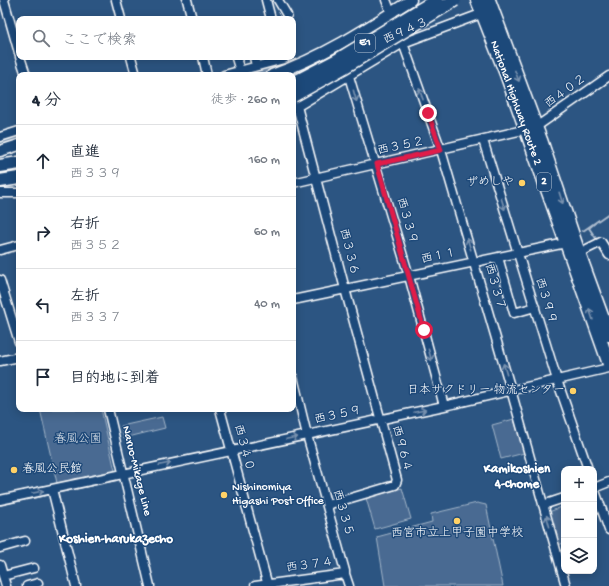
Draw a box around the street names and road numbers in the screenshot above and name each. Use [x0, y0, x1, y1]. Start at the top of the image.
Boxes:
street label: 西９４３ [381, 16, 431, 48]
road number: E1 [355, 34, 375, 52]
street label: National Highway Route 2 [486, 39, 544, 167]
street label: 西４０２ [542, 72, 590, 112]
street label: 西３５２ [376, 135, 426, 159]
road number: 2 [537, 173, 551, 191]
street label: 西３３９ [393, 196, 419, 246]
street label: 西３３６ [335, 227, 361, 277]
street label: 西１１ [420, 246, 458, 268]
street label: 西３３７ [481, 262, 507, 312]
street label: 西３９９ [531, 276, 559, 326]
street label: 西３５９ [313, 404, 363, 428]
street label: 西３４０ [230, 423, 256, 473]
street label: 西９６４ [388, 424, 414, 474]
street label: Naruo-Mikage Line [118, 425, 154, 518]
street label: 西３３５ [329, 488, 355, 538]
street label: 西３７４ [285, 556, 335, 576]

